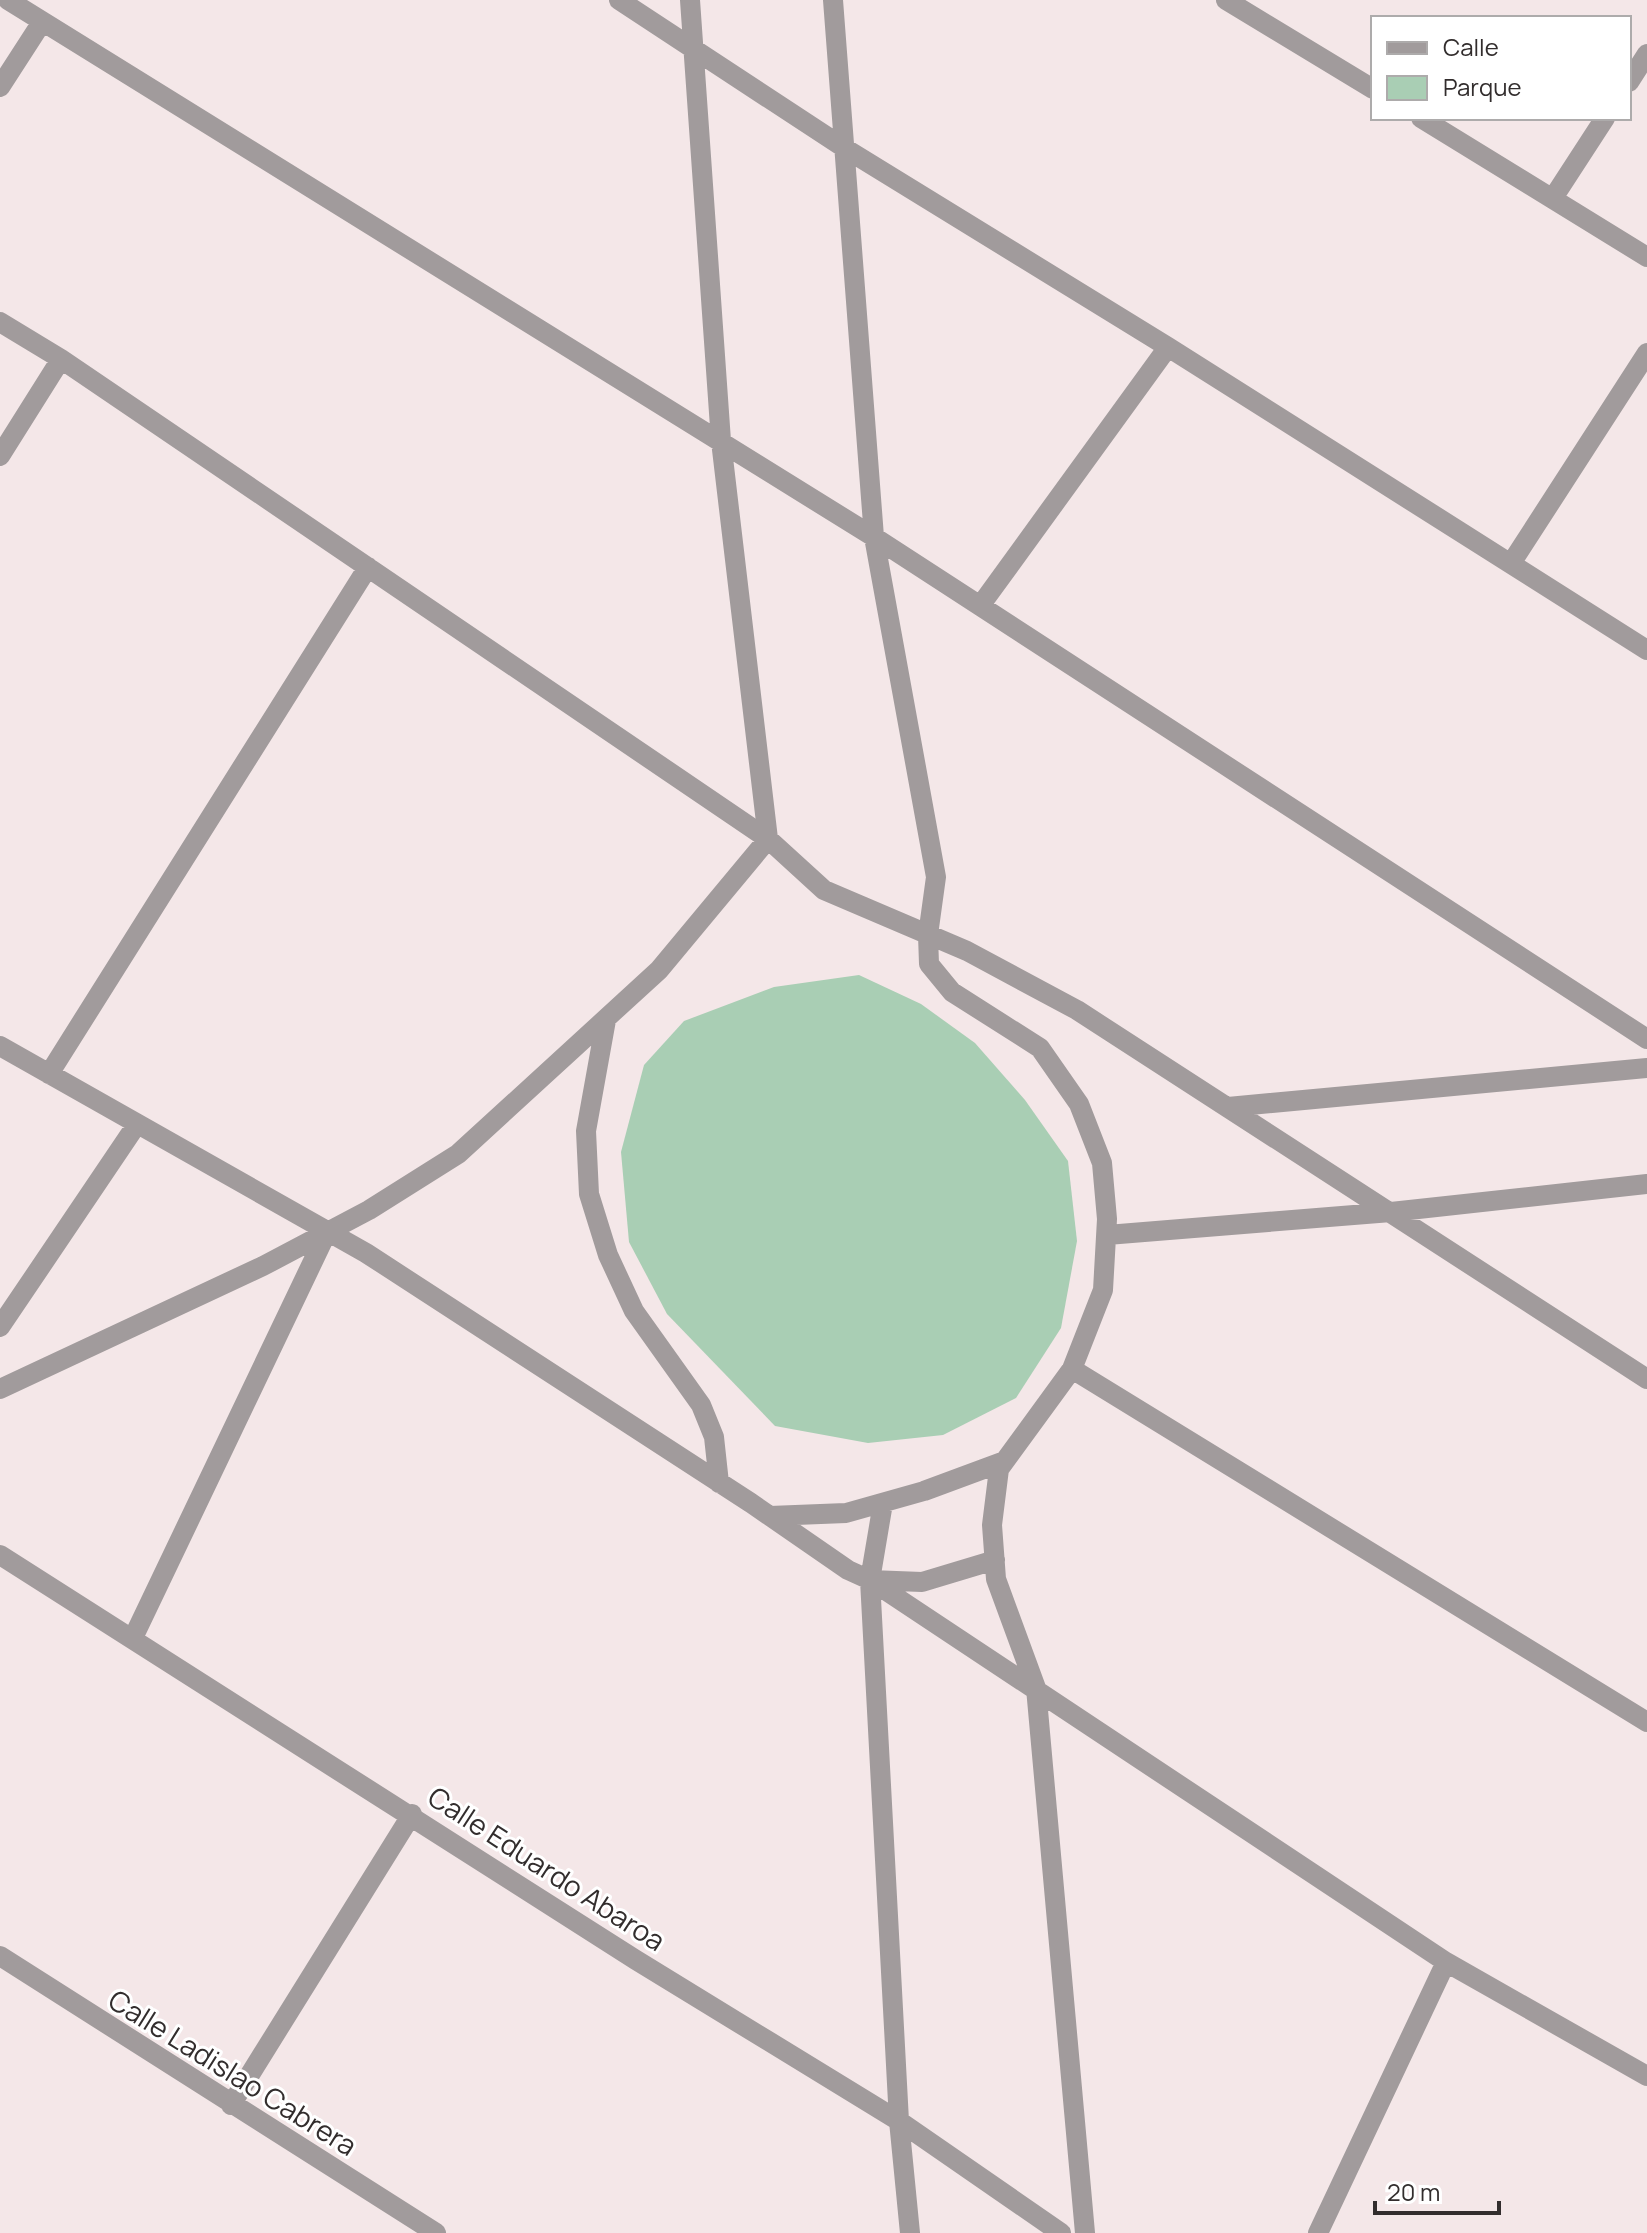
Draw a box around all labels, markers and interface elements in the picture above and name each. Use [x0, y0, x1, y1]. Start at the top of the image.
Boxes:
legend [1371, 16, 1631, 120]
text: Calle [1443, 30, 1499, 63]
text: Parque [1443, 70, 1521, 103]
street label: Calle Eduardo Abaroa [421, 1777, 673, 1959]
street label: Calle Ladislao Cabrera [102, 1980, 364, 2164]
scale bar [1375, 2165, 1499, 2215]
text: 20 m [1387, 2175, 1440, 2208]

